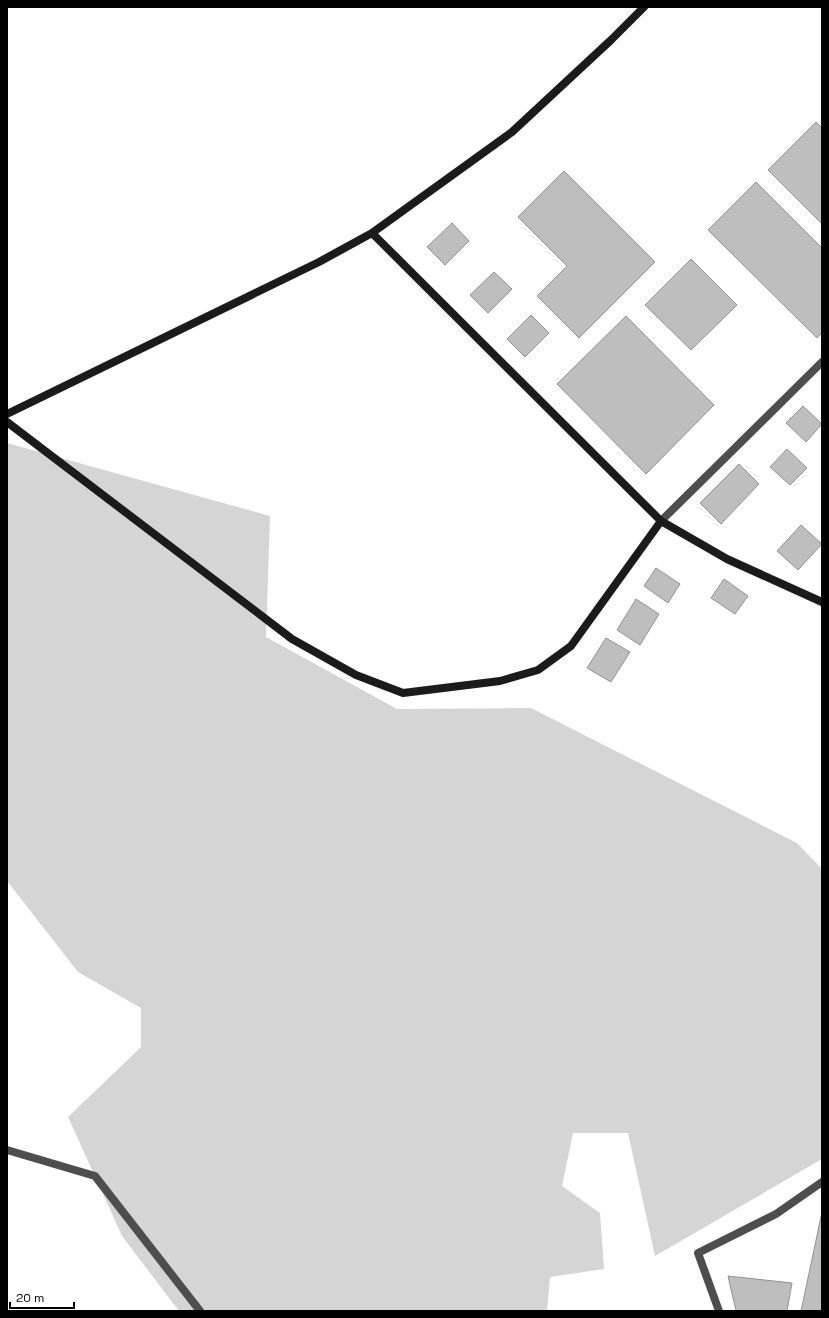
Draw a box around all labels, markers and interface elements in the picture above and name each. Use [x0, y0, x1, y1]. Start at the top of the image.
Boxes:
scale bar [10, 1284, 74, 1310]
text: 20 m [16, 1290, 44, 1306]

